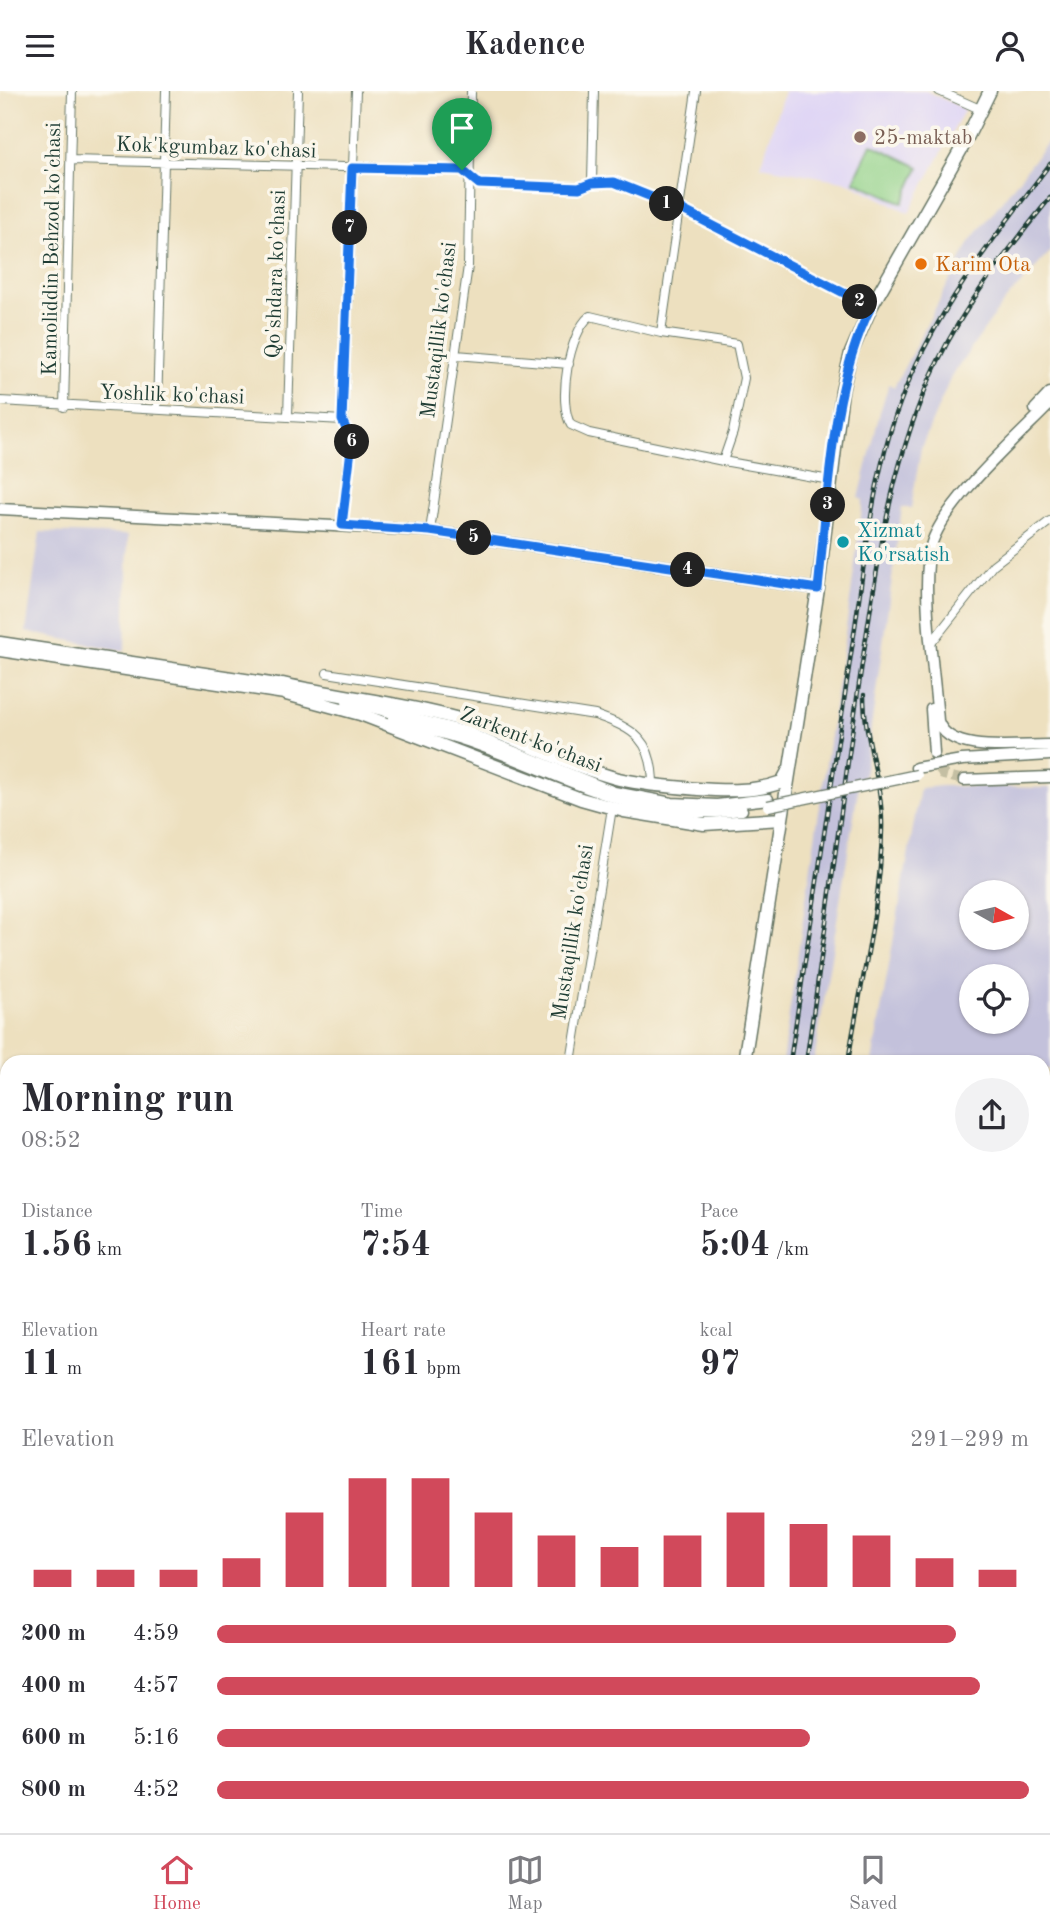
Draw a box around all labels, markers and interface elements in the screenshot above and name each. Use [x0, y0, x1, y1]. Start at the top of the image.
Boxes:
icon: menu [21, 27, 59, 65]
icon: person [991, 27, 1029, 65]
text: Kadence [464, 30, 586, 62]
pin [432, 98, 492, 170]
icon: arrive [443, 109, 481, 147]
street label: Kamoliddin Behzod ko'chasi [40, 122, 65, 376]
place label: 25-maktab [874, 128, 973, 149]
marker: 25-maktab [852, 129, 868, 145]
street label: Kok'kgumbaz ko'chasi [115, 135, 317, 162]
pin: 1 [650, 187, 684, 221]
street label: Qo'shdara ko'chasi [263, 189, 290, 359]
text: 1 [661, 194, 672, 213]
pin: 7 [332, 211, 368, 245]
text: 7 [344, 218, 355, 237]
street label: Mustaqillik ko'chasi [418, 241, 461, 420]
place label: Karim Ota [935, 255, 1031, 276]
marker: Karim Ota [913, 256, 929, 272]
pin: 2 [842, 285, 878, 319]
text: 2 [854, 292, 865, 311]
street label: Yoshlik ko'chasi [99, 382, 245, 409]
pin: 6 [334, 425, 370, 459]
text: 6 [346, 432, 357, 451]
pin: 3 [810, 487, 846, 523]
text: 3 [822, 495, 833, 514]
pin: 5 [456, 521, 491, 555]
place label: Xizmat Ko'rsatish [857, 521, 950, 566]
text: 5 [468, 528, 479, 547]
marker: Xizmat Ko'rsatish [835, 534, 851, 550]
pin: 4 [670, 553, 706, 587]
text: 4 [682, 560, 693, 579]
street label: Zarkent ko'chasi [457, 704, 604, 777]
street label: Mustaqillik ko'chasi [549, 843, 598, 1022]
north arrow [959, 880, 1029, 950]
map controls [959, 880, 1029, 1034]
button: locate [959, 964, 1029, 1034]
button: share [955, 1078, 1029, 1152]
text: Morning run [21, 1082, 234, 1120]
text: 08:52 [21, 1129, 81, 1152]
text: Distance [21, 1203, 93, 1222]
text: Time [360, 1203, 403, 1222]
text: Pace [700, 1203, 738, 1222]
text: 1.56 [21, 1228, 92, 1263]
text: 7:54 [360, 1228, 431, 1263]
text: 5:04 [700, 1228, 770, 1263]
text: km [92, 1241, 122, 1260]
text: /km [770, 1241, 809, 1260]
text: Elevation [21, 1322, 98, 1341]
text: Heart rate [360, 1322, 446, 1341]
text: kcal [700, 1322, 732, 1341]
text: 11 [21, 1347, 62, 1382]
text: 161 [360, 1347, 421, 1382]
text: 97 [700, 1347, 740, 1382]
text: m [62, 1360, 82, 1379]
text: bpm [421, 1360, 461, 1379]
text: Elevation [21, 1428, 115, 1451]
text: 291–299 m [910, 1428, 1029, 1451]
text: 200 m [21, 1622, 86, 1645]
text: 4:59 [133, 1622, 179, 1645]
text: 400 m [21, 1674, 86, 1697]
text: 4:57 [133, 1674, 179, 1697]
text: 600 m [21, 1726, 86, 1749]
text: 5:16 [133, 1726, 179, 1749]
text: 800 m [21, 1778, 86, 1801]
text: 4:52 [133, 1778, 179, 1801]
tab: Home [153, 1851, 201, 1916]
tab: Map [506, 1851, 544, 1916]
tab: Saved [849, 1851, 897, 1916]

